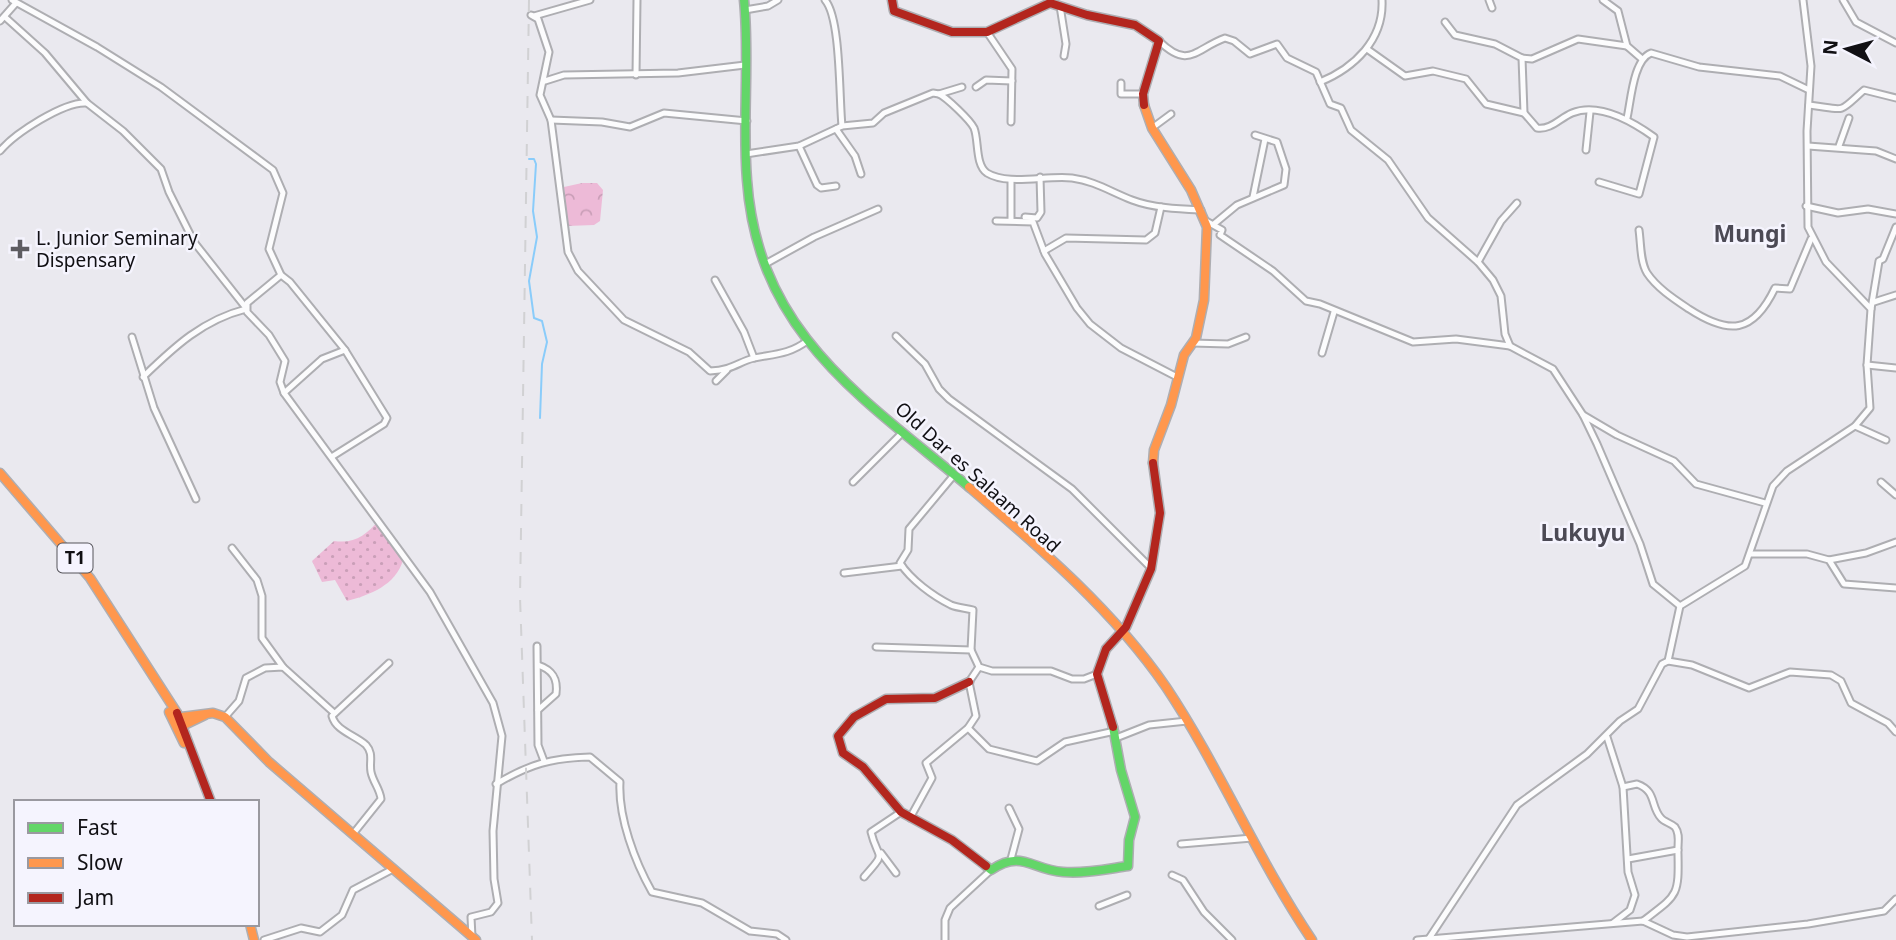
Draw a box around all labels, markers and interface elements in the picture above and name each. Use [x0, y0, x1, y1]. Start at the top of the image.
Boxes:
north arrow [1812, 14, 1882, 84]
text: N [1816, 38, 1844, 56]
district label: Mungi [1713, 217, 1787, 249]
place label: L. Junior Seminary Dispensary [36, 225, 198, 273]
marker: L. Junior Seminary Dispensary [10, 239, 30, 259]
street label: Old Dar es Salaam Road [890, 396, 1066, 558]
district label: Lukuyu [1540, 516, 1626, 548]
road number: T1 [57, 544, 92, 572]
legend [14, 800, 259, 926]
text: Fast [77, 813, 118, 841]
text: Slow [77, 848, 123, 876]
text: Jam [75, 883, 114, 911]

